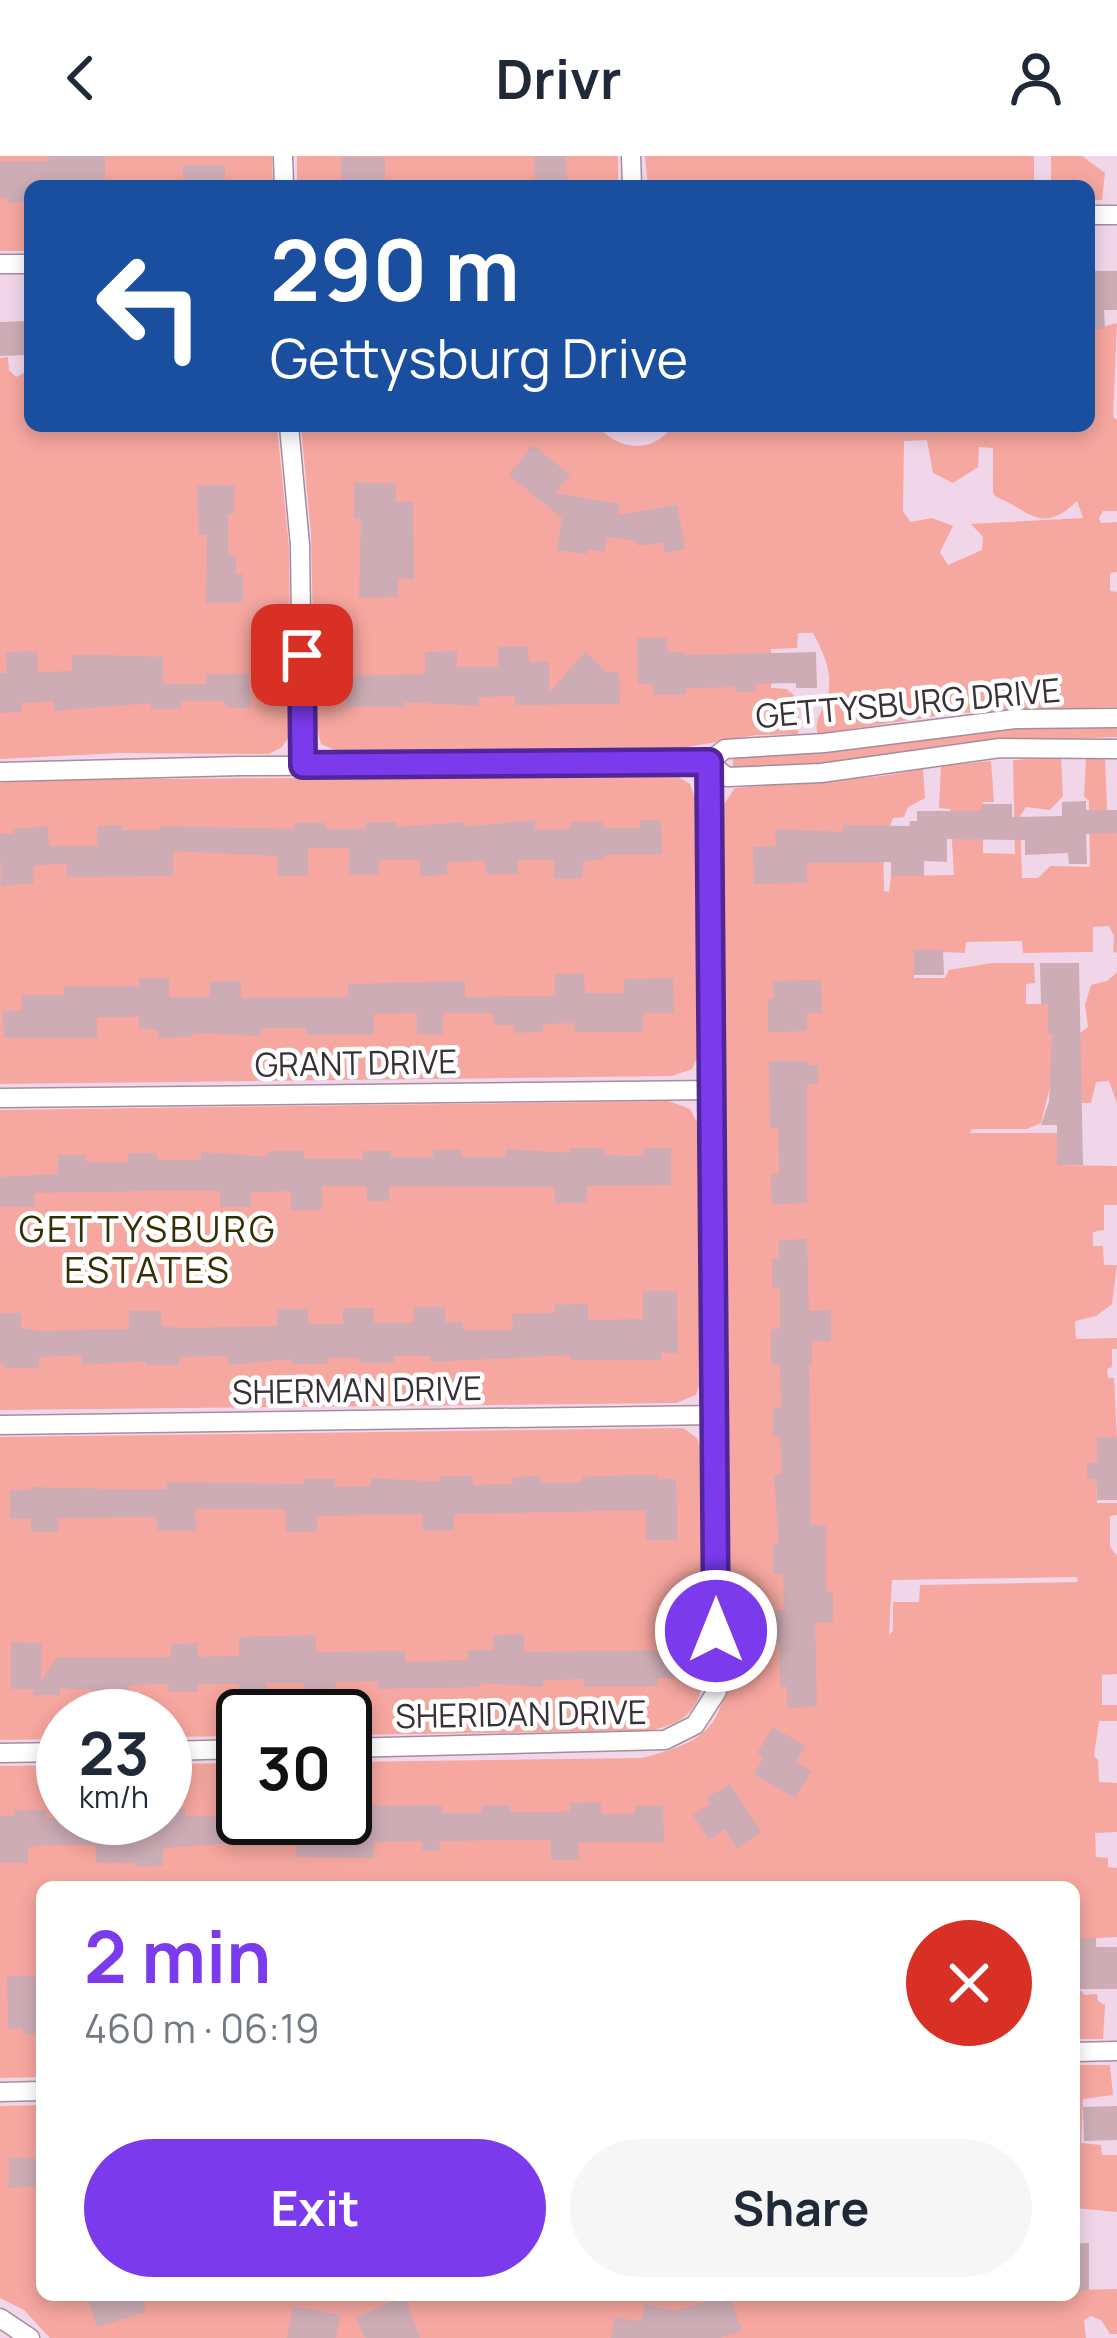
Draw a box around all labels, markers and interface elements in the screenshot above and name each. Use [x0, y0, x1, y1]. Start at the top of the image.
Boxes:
text: Drivr [496, 41, 621, 115]
icon: back [48, 45, 114, 111]
icon: person [1003, 45, 1069, 111]
text: 290 m [270, 211, 520, 326]
icon: left [72, 228, 228, 384]
text: Gettysburg Drive [270, 320, 688, 394]
pin [251, 604, 353, 706]
icon: arrive [269, 622, 335, 688]
street label: GETTYSBURG DRIVE [754, 667, 1062, 738]
street label: GRANT DRIVE [254, 1038, 458, 1087]
district label: GETTYSBURG ESTATES [19, 1204, 277, 1294]
street label: SHERMAN DRIVE [232, 1365, 482, 1414]
position arrow [653, 1568, 779, 1694]
speed limit sign: 30 [216, 1689, 372, 1845]
street label: SHERIDAN DRIVE [395, 1689, 647, 1738]
text: 23 [79, 1711, 149, 1793]
text: km/h [79, 1776, 149, 1817]
text: 2 min [84, 1906, 271, 2005]
button: close [906, 1920, 1032, 2046]
text: 460 m · 06:19 [84, 2001, 319, 2055]
button: Exit [84, 2139, 546, 2277]
button: Share [570, 2139, 1032, 2277]

